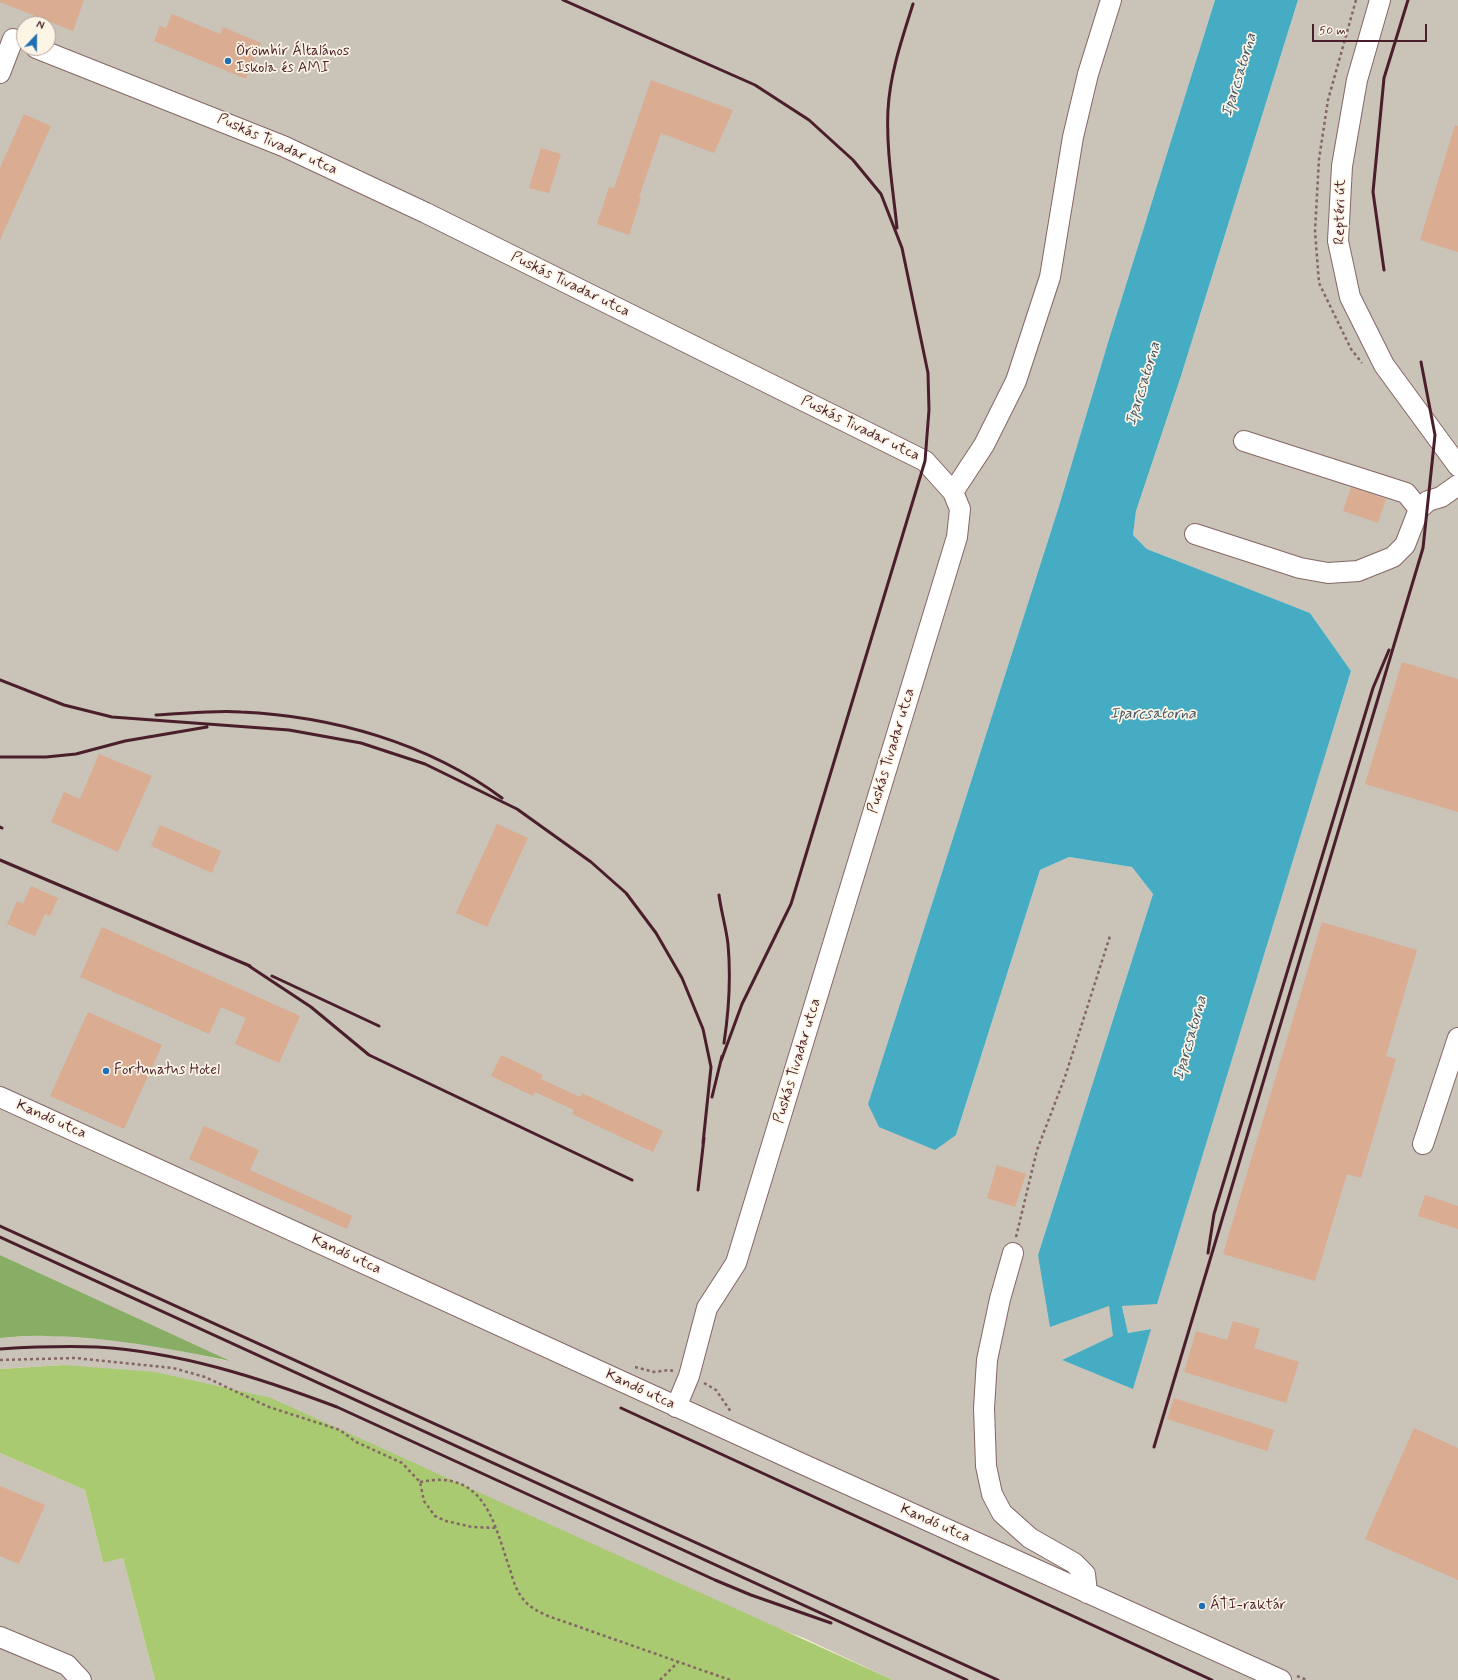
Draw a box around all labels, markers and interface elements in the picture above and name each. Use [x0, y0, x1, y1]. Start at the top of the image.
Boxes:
north arrow [16, 16, 56, 56]
scale bar [1314, 16, 1429, 42]
text: N [34, 18, 46, 34]
text: 50 m [1319, 23, 1346, 39]
water label: Iparcsatorna [1218, 31, 1262, 119]
place label: Örömhír Általános Iskola és AMI [236, 43, 350, 78]
marker: Örömhír Általános Iskola és AMI [223, 56, 233, 66]
street label: Puskás Tivadar utca [214, 110, 340, 180]
street label: Reptéri út [1331, 179, 1351, 245]
street label: Puskás Tivadar utca [508, 248, 632, 322]
water label: Iparcsatorna [1122, 340, 1166, 428]
street label: Puskás Tivadar utca [798, 392, 922, 466]
street label: Puskás Tivadar utca [864, 686, 920, 816]
water label: Iparcsatorna [1110, 705, 1196, 725]
water label: Iparcsatorna [1170, 994, 1212, 1082]
street label: Puskás Tivadar utca [770, 996, 826, 1126]
place label: Fortunatus Hotel [114, 1062, 220, 1080]
marker: Fortunatus Hotel [101, 1066, 111, 1076]
street label: Kandó utca [13, 1097, 89, 1143]
street label: Kandó utca [308, 1231, 384, 1279]
street label: Kandó utca [602, 1366, 678, 1414]
street label: Kandó utca [897, 1501, 973, 1547]
place label: ÁTI-raktár [1210, 1597, 1286, 1615]
marker: ÁTI-raktár [1197, 1601, 1207, 1611]

